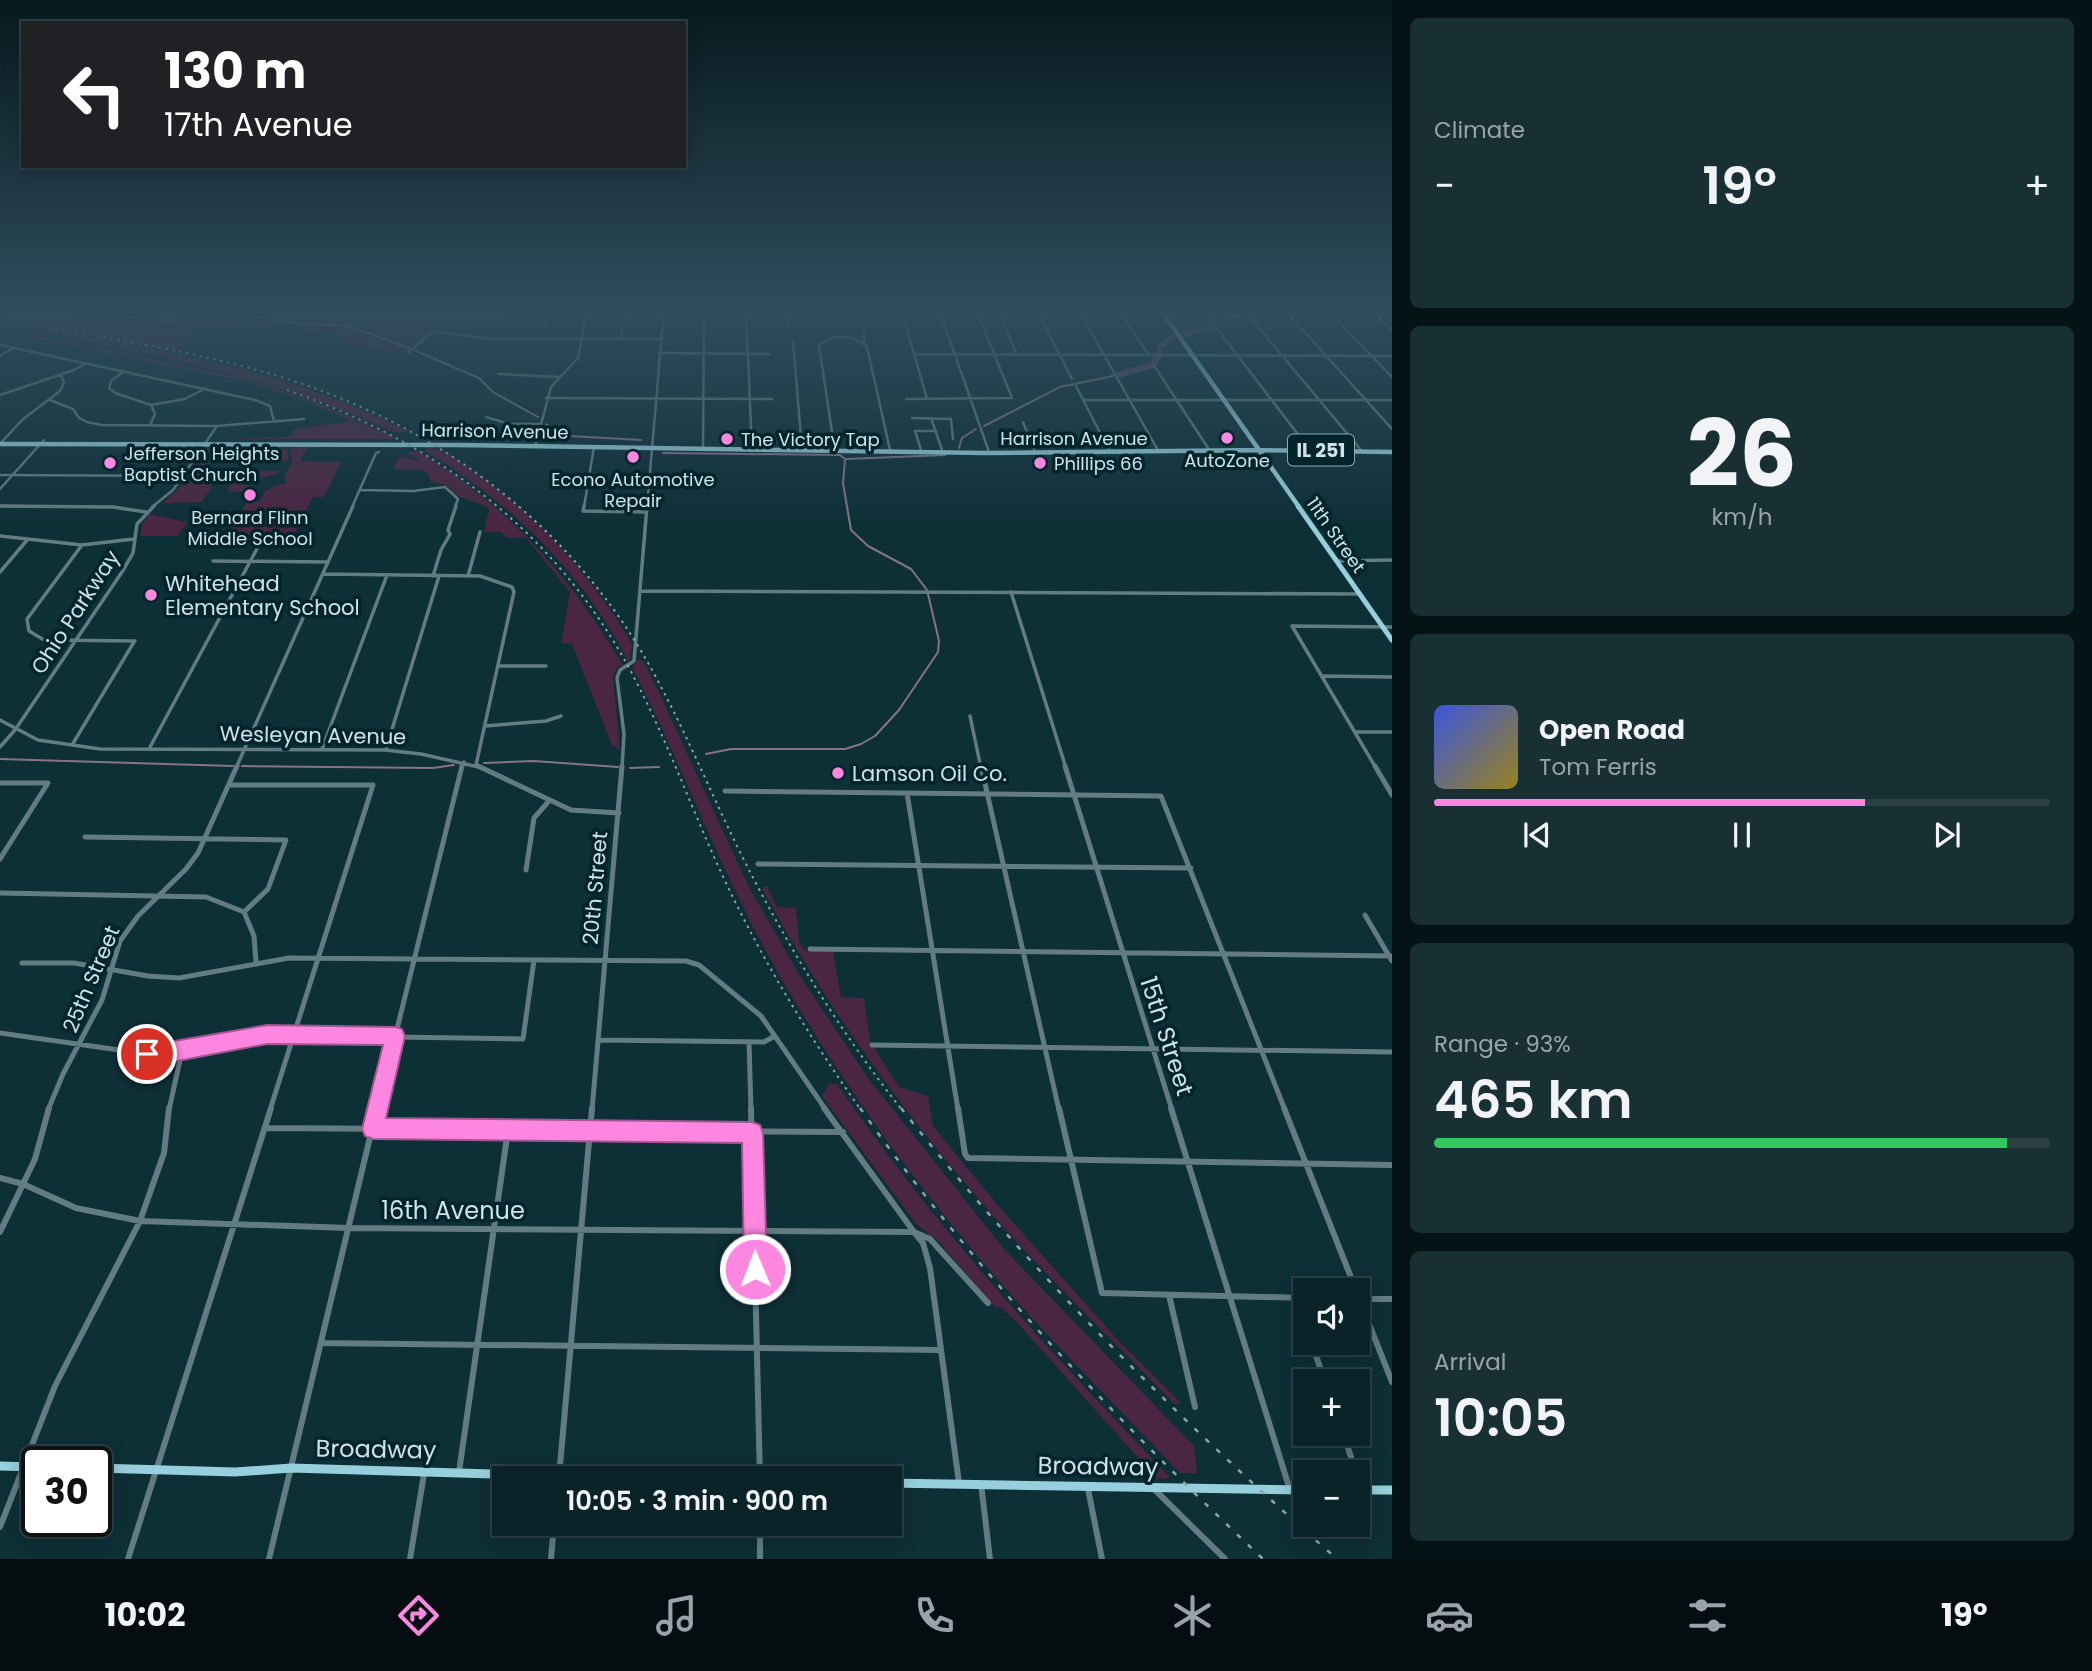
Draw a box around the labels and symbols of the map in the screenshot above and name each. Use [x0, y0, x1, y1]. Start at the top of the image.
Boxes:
street label: Harrison Avenue [421, 417, 569, 445]
street label: Harrison Avenue [1000, 426, 1148, 451]
place label: The Victory Tap [741, 427, 880, 452]
marker: AutoZone [1219, 430, 1235, 446]
marker: The Victory Tap [719, 431, 735, 447]
road number: IL 251 [1288, 435, 1354, 466]
place label: Jefferson Heights Baptist Church [124, 441, 279, 487]
place label: AutoZone [1184, 448, 1270, 473]
marker: Econo Automotive Repair [625, 449, 641, 465]
place label: Phillips 66 [1054, 451, 1143, 476]
marker: Jefferson Heights Baptist Church [102, 455, 118, 471]
marker: Phillips 66 [1032, 455, 1048, 471]
place label: Econo Automotive Repair [551, 467, 715, 513]
marker: Bernard Flinn Middle School [242, 487, 258, 503]
street label: 11th Street [1301, 492, 1371, 578]
place label: Bernard Flinn Middle School [187, 505, 313, 551]
street label: Ohio Parkway [24, 544, 126, 680]
place label: Whitehead Elementary School [165, 569, 360, 622]
marker: Whitehead Elementary School [143, 587, 159, 603]
street label: Wesleyan Avenue [219, 719, 407, 751]
place label: Lamson Oil Co. [852, 759, 1007, 788]
marker: Lamson Oil Co. [830, 765, 846, 781]
street label: 20th Street [576, 830, 614, 946]
street label: 25th Street [55, 921, 127, 1037]
street label: 15th Street [1132, 972, 1202, 1100]
pin [117, 1024, 177, 1084]
street label: 16th Avenue [381, 1194, 525, 1227]
position arrow [718, 1232, 792, 1306]
street label: Broadway [315, 1431, 437, 1467]
speed limit sign: 30 [21, 1446, 112, 1537]
street label: Broadway [1037, 1448, 1159, 1484]

